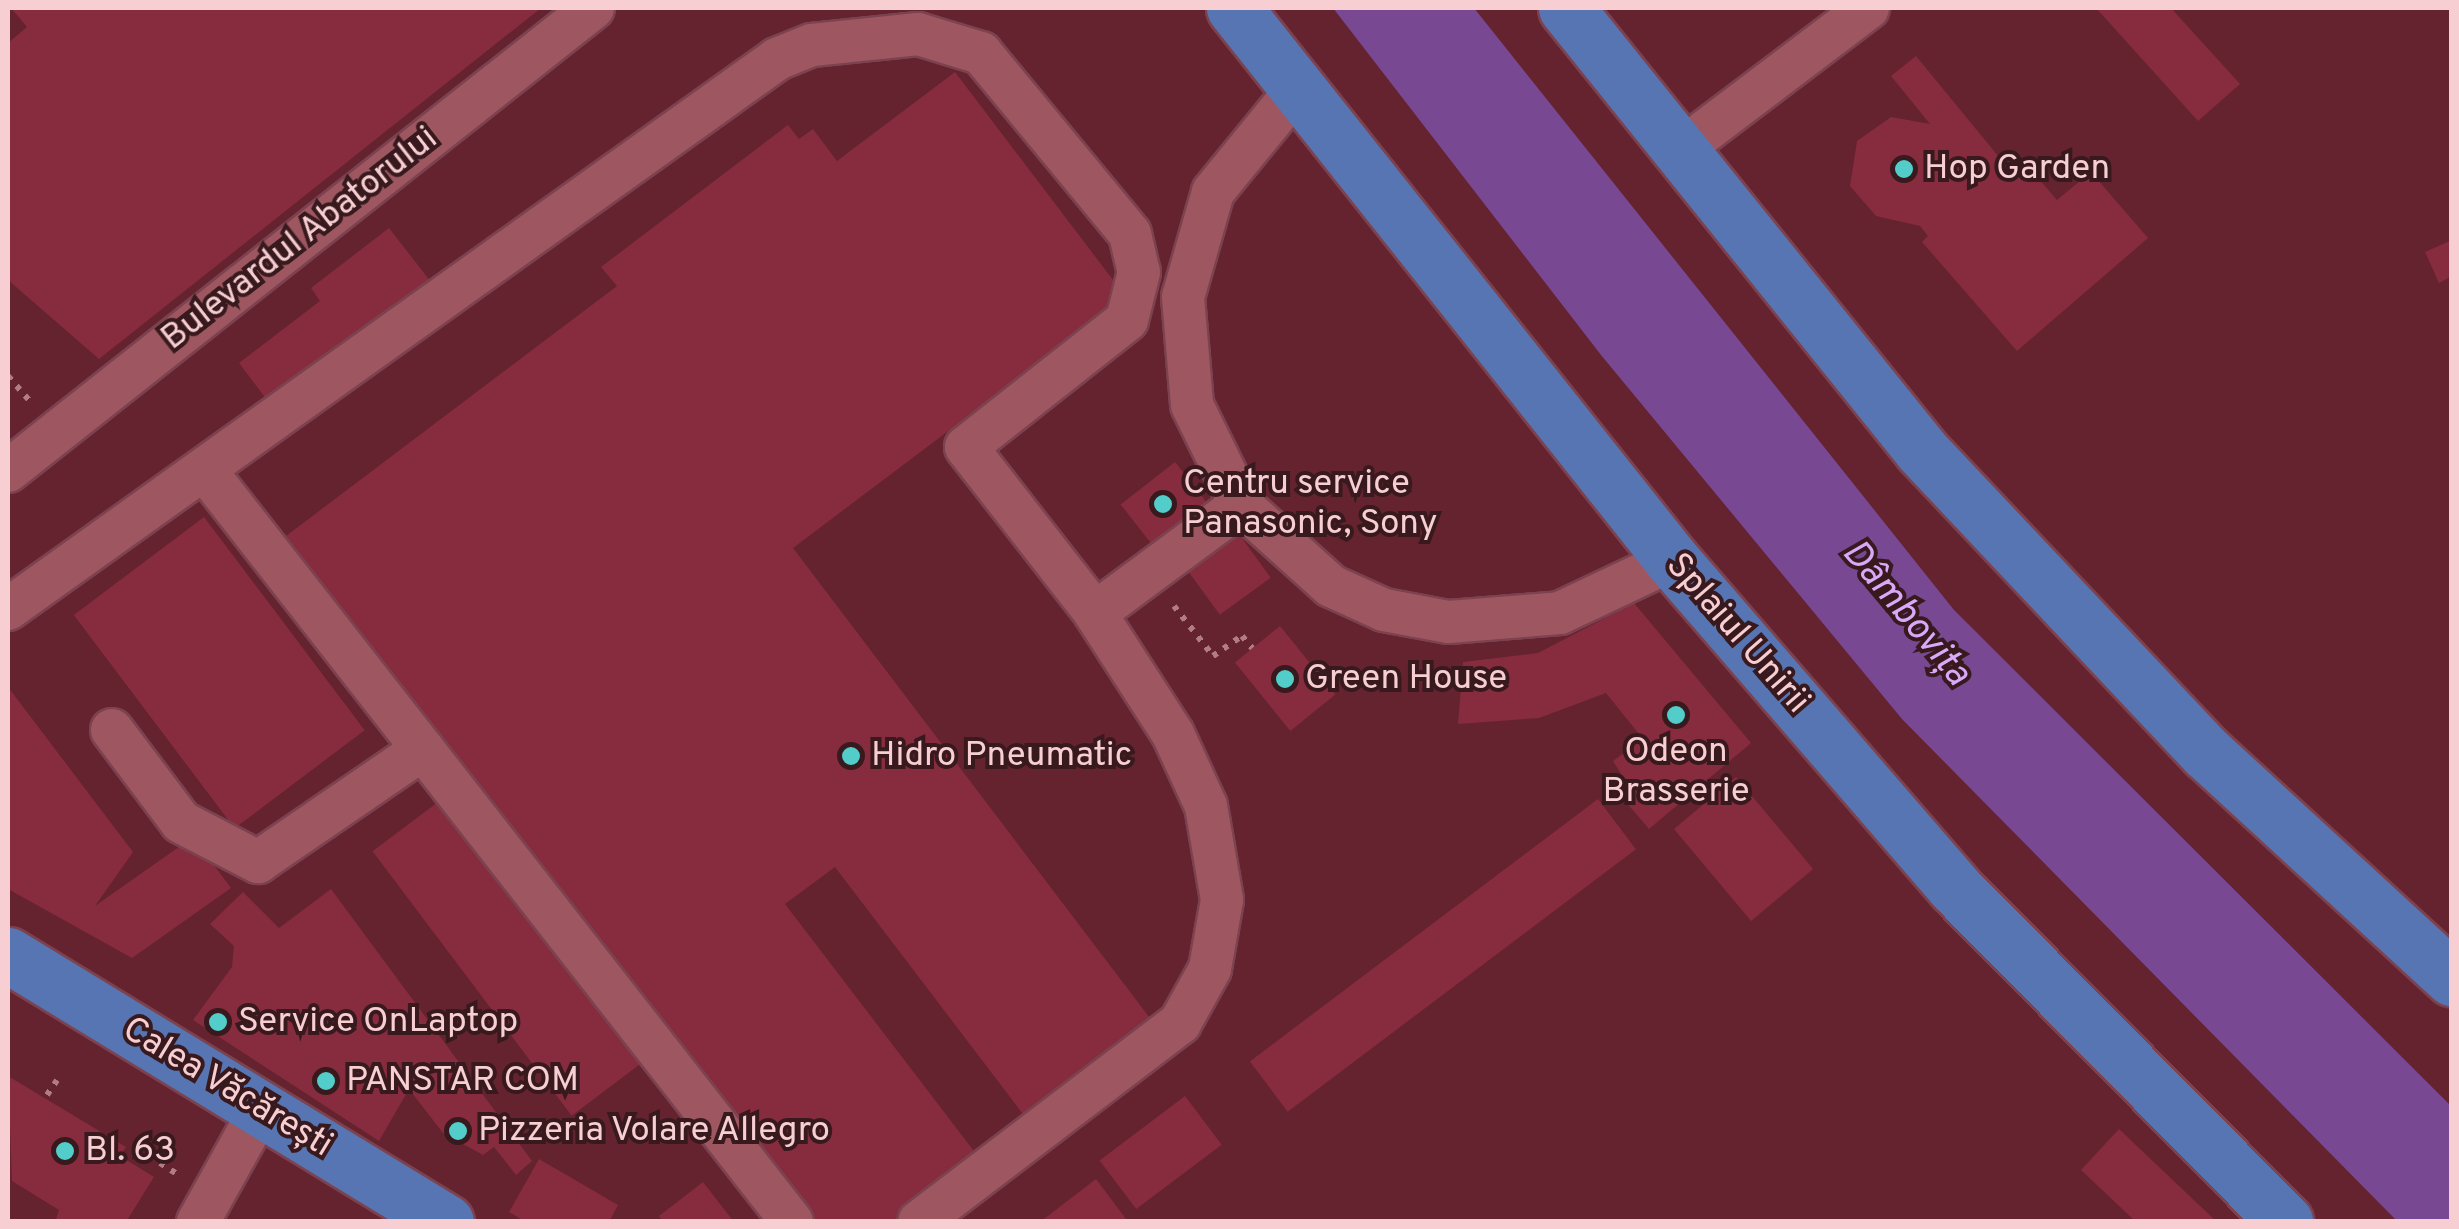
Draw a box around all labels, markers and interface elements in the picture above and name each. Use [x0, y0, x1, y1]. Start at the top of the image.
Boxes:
street label: Bulevardul Abatorului [153, 118, 447, 360]
place label: Hop Garden [1924, 148, 2110, 190]
marker: Hop Garden [1893, 158, 1915, 180]
place label: Centru service Panasonic, Sony [1183, 463, 1438, 545]
marker: Centru service Panasonic, Sony [1152, 493, 1174, 515]
water label: Dâmbovița [1831, 532, 1979, 696]
street label: Splaiul Unirii [1656, 545, 1818, 723]
place label: Green House [1305, 658, 1507, 700]
marker: Green House [1274, 668, 1296, 690]
marker: Odeon Brasserie [1665, 704, 1687, 726]
place label: Odeon Brasserie [1602, 731, 1750, 813]
place label: Hidro Pneumatic [871, 735, 1132, 777]
marker: Hidro Pneumatic [840, 745, 862, 767]
place label: Service OnLaptop [238, 1001, 518, 1043]
street label: Calea Văcărești [114, 1008, 340, 1168]
marker: Service OnLaptop [207, 1011, 229, 1033]
place label: PANSTAR COM [346, 1060, 579, 1102]
marker: PANSTAR COM [315, 1070, 337, 1092]
place label: Pizzeria Volare Allegro [478, 1110, 833, 1152]
marker: Pizzeria Volare Allegro [447, 1120, 469, 1142]
place label: Bl. 63 [85, 1130, 175, 1172]
marker: Bl. 63 [54, 1140, 76, 1162]

